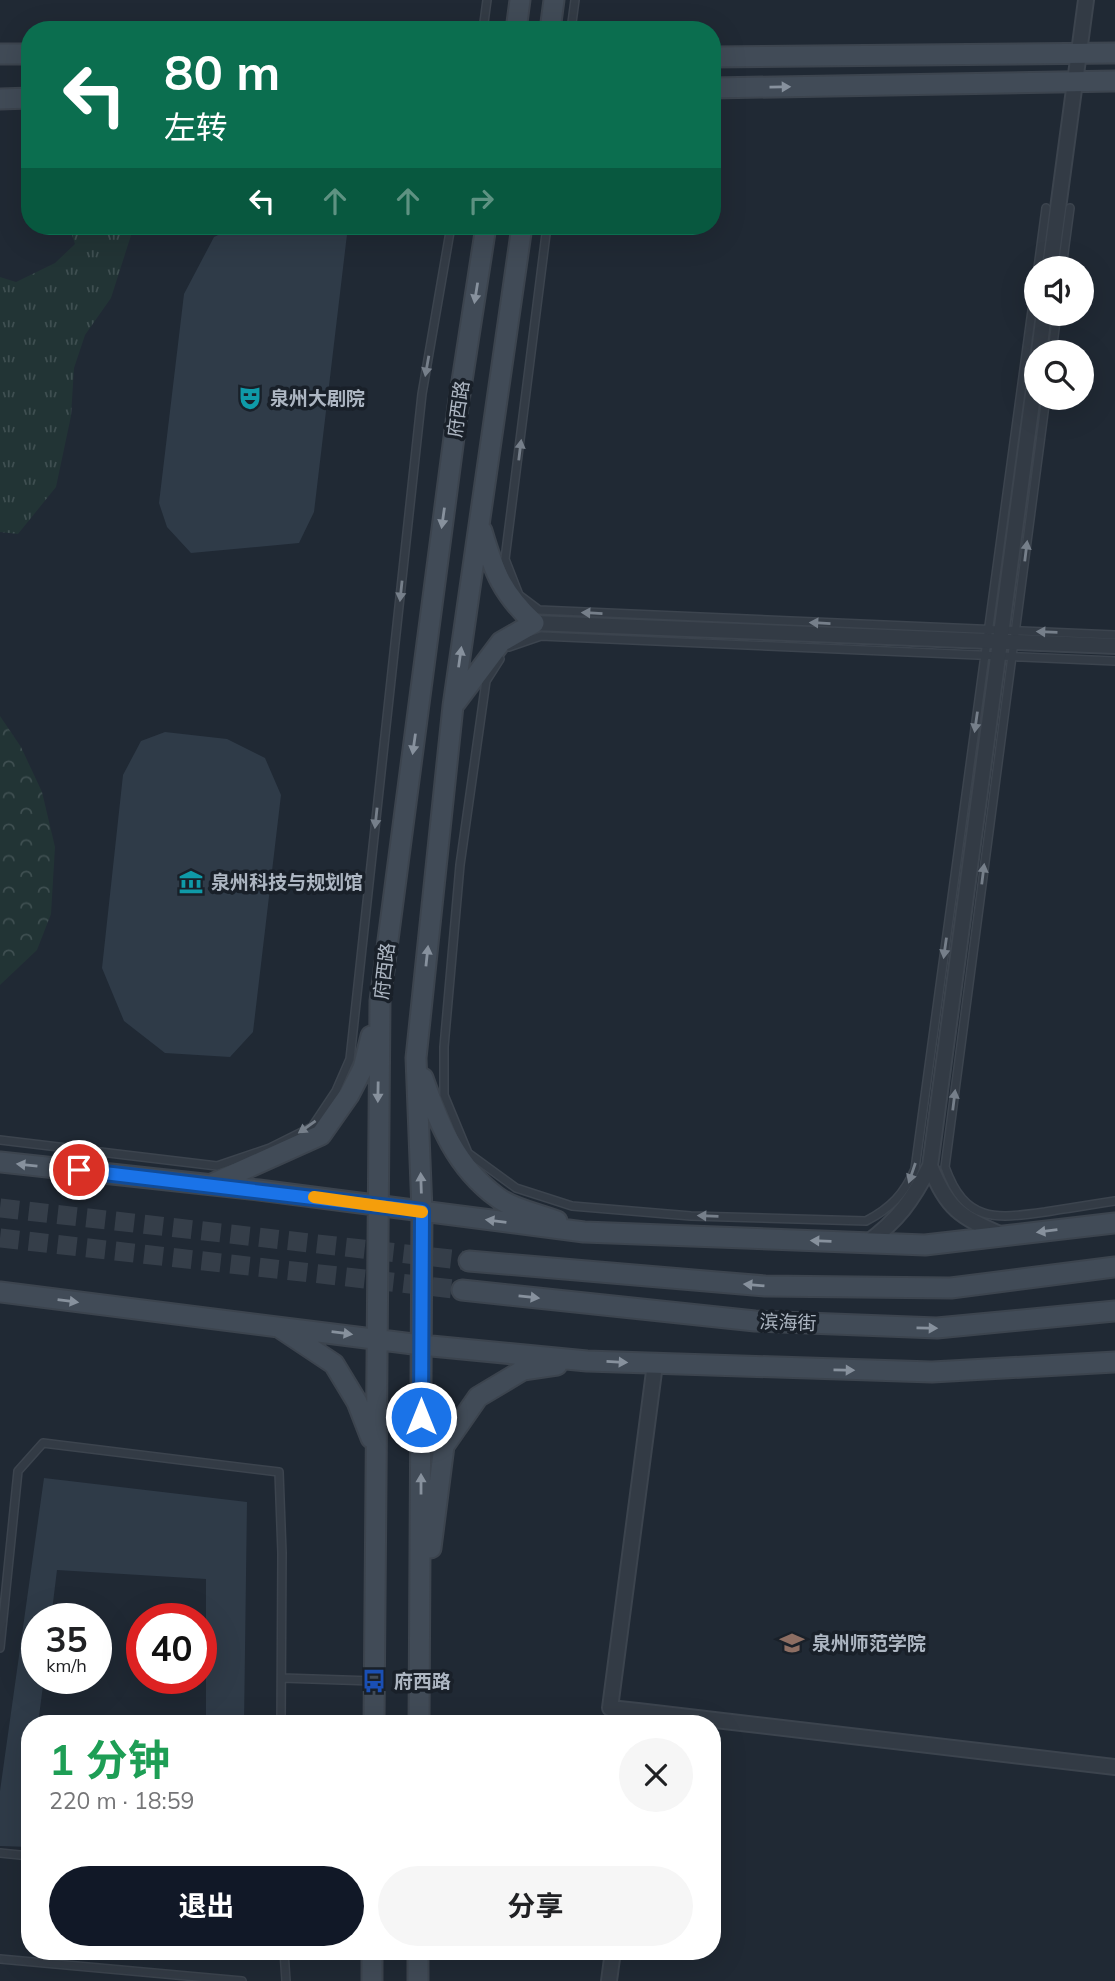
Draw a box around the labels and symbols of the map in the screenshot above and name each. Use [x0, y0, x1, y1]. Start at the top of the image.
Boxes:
one-way arrow [770, 81, 792, 93]
one-way arrow [470, 282, 481, 304]
one-way arrow [421, 355, 432, 377]
street label: 府西路 [442, 379, 474, 439]
theatre icon: 泉州大剧院 [236, 384, 264, 412]
place label: 泉州大剧院 [270, 386, 365, 410]
one-way arrow [515, 439, 526, 461]
one-way arrow [438, 507, 449, 529]
one-way arrow [1020, 540, 1031, 562]
one-way arrow [395, 581, 406, 603]
one-way arrow [581, 607, 603, 618]
one-way arrow [808, 618, 830, 629]
one-way arrow [1036, 627, 1058, 638]
one-way arrow [455, 646, 466, 668]
one-way arrow [970, 712, 981, 734]
one-way arrow [408, 733, 419, 755]
one-way arrow [371, 807, 382, 829]
one-way arrow [978, 863, 989, 885]
museum icon: 泉州科技与规划馆 [177, 868, 205, 896]
place label: 泉州科技与规划馆 [211, 870, 363, 894]
one-way arrow [940, 937, 951, 959]
street label: 府西路 [369, 941, 399, 1001]
one-way arrow [421, 945, 432, 967]
one-way arrow [372, 1081, 384, 1103]
one-way arrow [949, 1089, 960, 1111]
one-way arrow [297, 1121, 317, 1134]
pin [49, 1140, 109, 1200]
one-way arrow [16, 1159, 38, 1170]
one-way arrow [907, 1162, 918, 1183]
one-way arrow [416, 1172, 427, 1194]
one-way arrow [697, 1211, 719, 1222]
one-way arrow [485, 1215, 507, 1226]
one-way arrow [1036, 1225, 1058, 1236]
one-way arrow [809, 1235, 831, 1247]
one-way arrow [743, 1279, 765, 1290]
one-way arrow [519, 1292, 541, 1303]
one-way arrow [57, 1295, 79, 1306]
street label: 滨海街 [759, 1309, 817, 1335]
one-way arrow [916, 1322, 938, 1333]
one-way arrow [331, 1328, 353, 1339]
one-way arrow [606, 1357, 628, 1368]
one-way arrow [834, 1364, 856, 1376]
position arrow [384, 1380, 458, 1454]
one-way arrow [415, 1473, 427, 1495]
speed limit sign: 40 [126, 1603, 217, 1694]
school or university icon: 泉州师范学院 [778, 1629, 806, 1657]
place label: 泉州师范学院 [812, 1631, 926, 1655]
bus stop icon: 府西路 [360, 1667, 388, 1695]
place label: 府西路 [394, 1669, 451, 1693]

